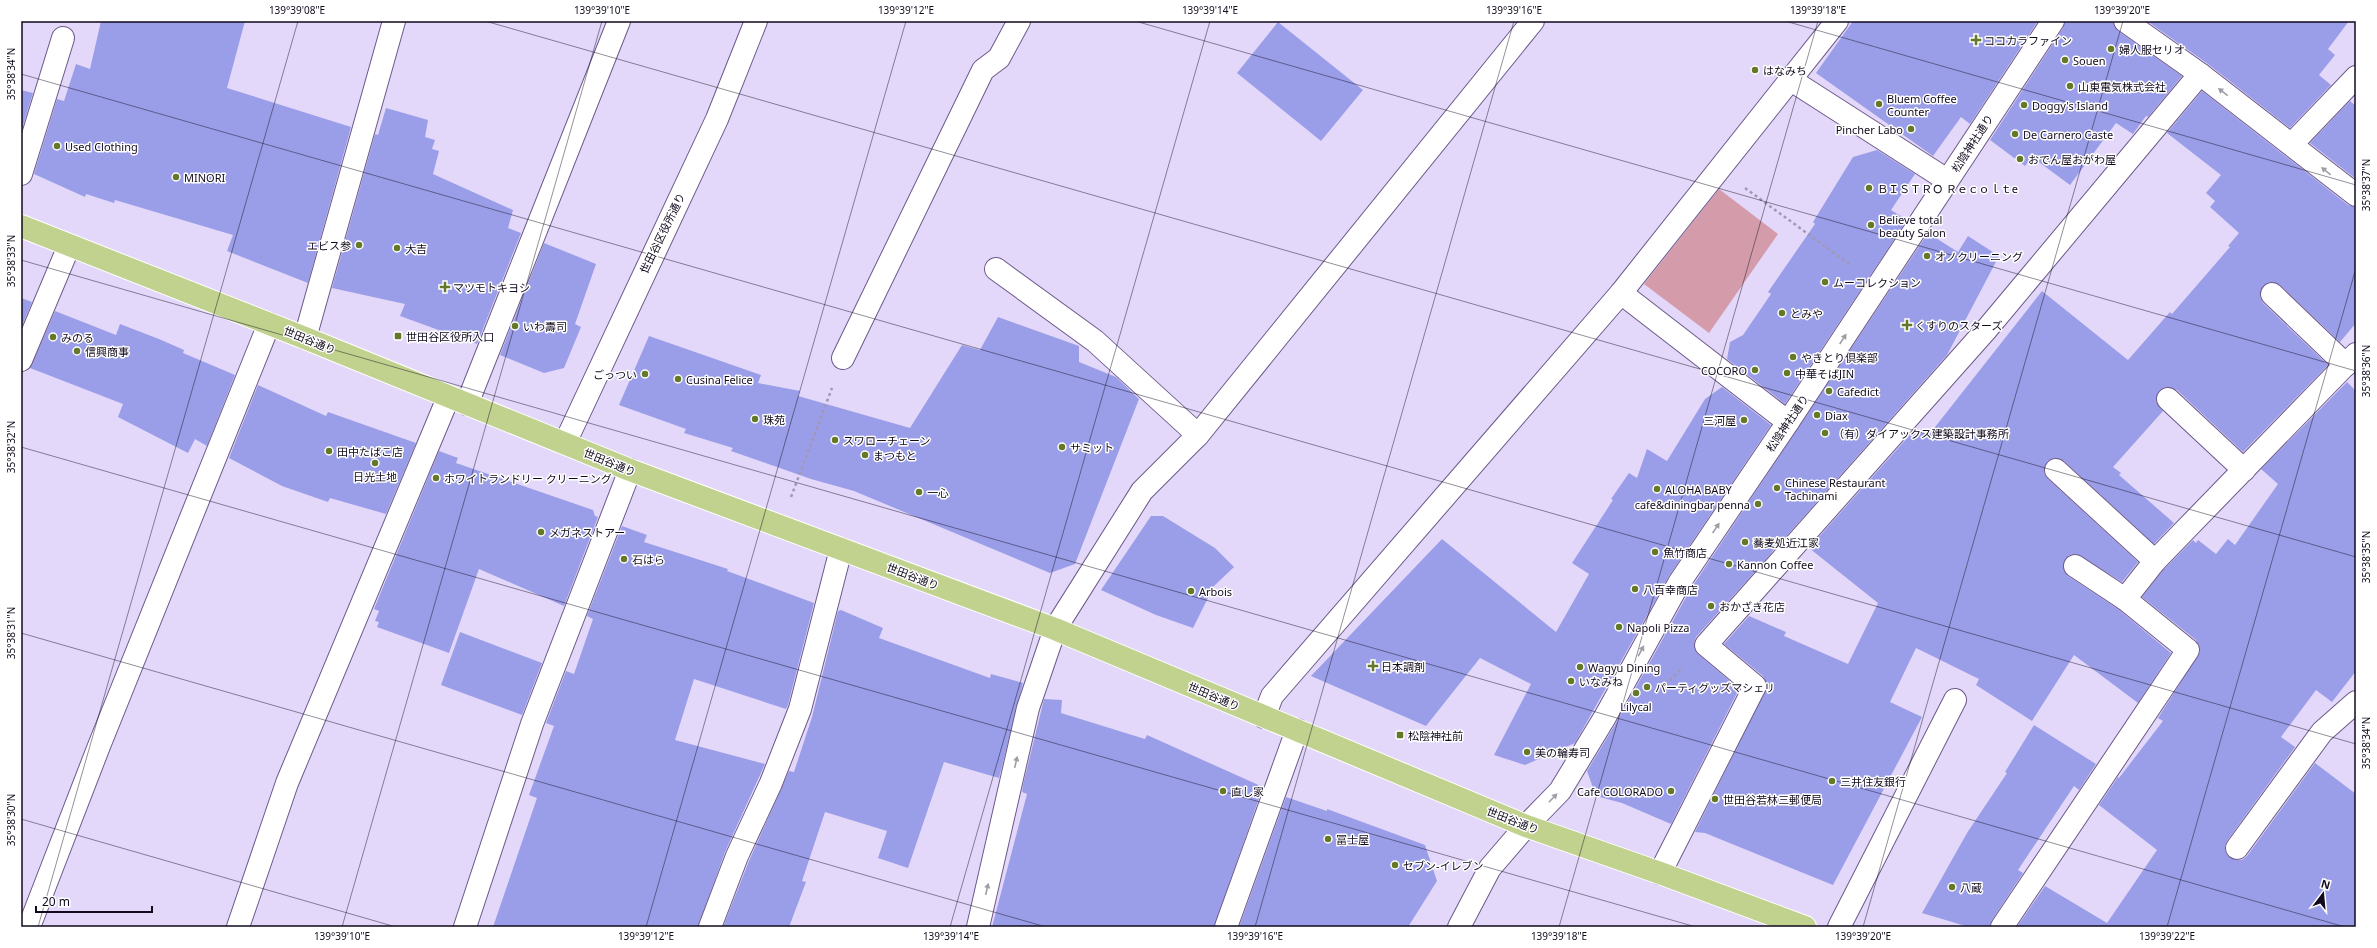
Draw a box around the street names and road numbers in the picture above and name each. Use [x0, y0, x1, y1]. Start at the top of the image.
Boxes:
street label: 松陰神社通り [1948, 111, 1996, 175]
street label: 世田谷区役所通り [636, 190, 688, 276]
street label: 世田谷通り [282, 323, 338, 357]
street label: 松陰神社通り [1762, 391, 1812, 455]
street label: 世田谷通り [582, 445, 638, 479]
street label: 世田谷通り [885, 559, 941, 593]
street label: 世田谷通り [1186, 678, 1242, 714]
street label: 世田谷通り [1485, 803, 1541, 837]

